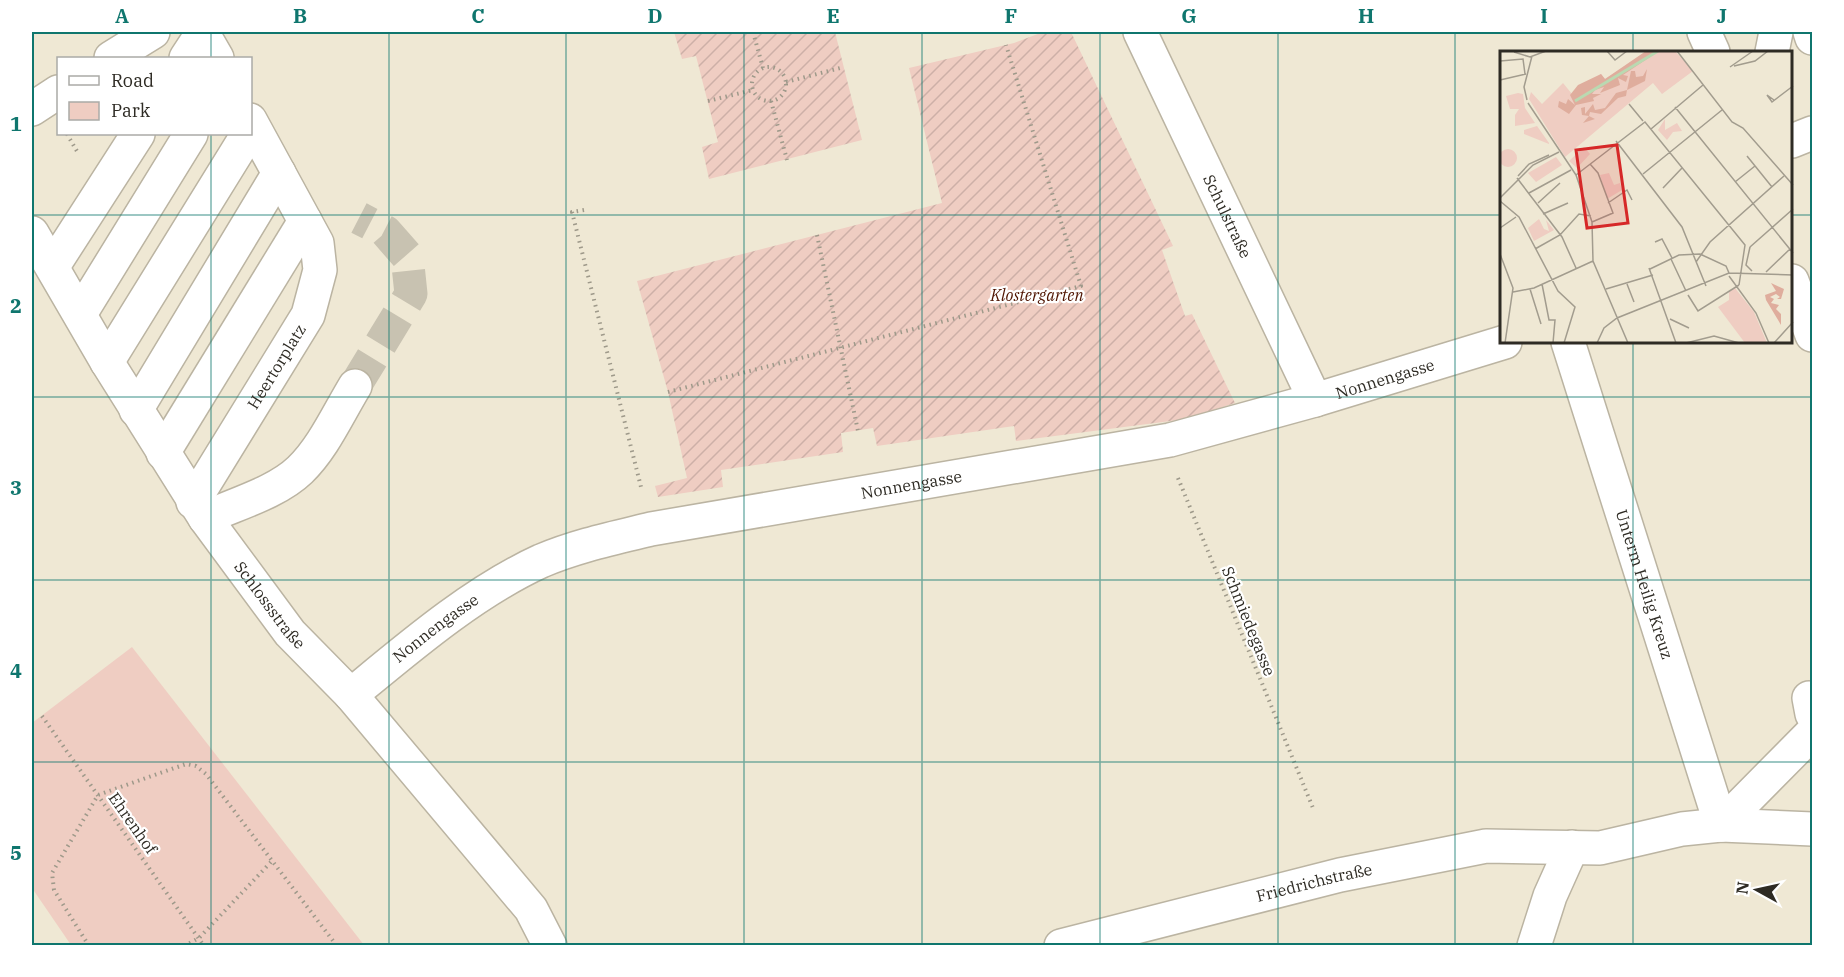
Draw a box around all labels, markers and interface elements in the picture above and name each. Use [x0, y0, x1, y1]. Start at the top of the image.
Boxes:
text: A [115, 2, 129, 29]
text: B [293, 2, 307, 29]
text: C [471, 2, 485, 29]
text: D [647, 2, 663, 29]
text: E [826, 2, 840, 29]
text: F [1005, 2, 1017, 29]
text: G [1181, 2, 1197, 29]
text: H [1358, 2, 1374, 29]
text: I [1540, 2, 1548, 29]
text: J [1717, 2, 1727, 29]
inset map [1500, 51, 1793, 344]
legend [57, 57, 252, 135]
text: Road [111, 69, 154, 92]
text: Park [111, 99, 151, 122]
text: 1 [10, 110, 22, 137]
street label: Schulstraße [1199, 171, 1256, 261]
park label: Klostergarten [989, 285, 1084, 305]
text: 2 [10, 292, 22, 319]
street label: Heertorplatz [243, 321, 310, 413]
street label: Nonnengasse [1333, 354, 1437, 403]
street label: Nonnengasse [859, 466, 963, 503]
text: 3 [10, 474, 22, 501]
street label: Unterm Heilig Kreuz [1612, 507, 1678, 661]
street label: Schlossstraße [230, 557, 310, 653]
street label: Schmiedegasse [1218, 563, 1280, 679]
street label: Nonnengasse [389, 589, 482, 667]
text: 4 [10, 657, 22, 684]
street label: Ehrenhof [105, 788, 162, 859]
text: 5 [10, 839, 22, 866]
street label: Friedrichstraße [1254, 859, 1374, 906]
north arrow [1727, 860, 1787, 920]
text: N [1731, 880, 1753, 896]

